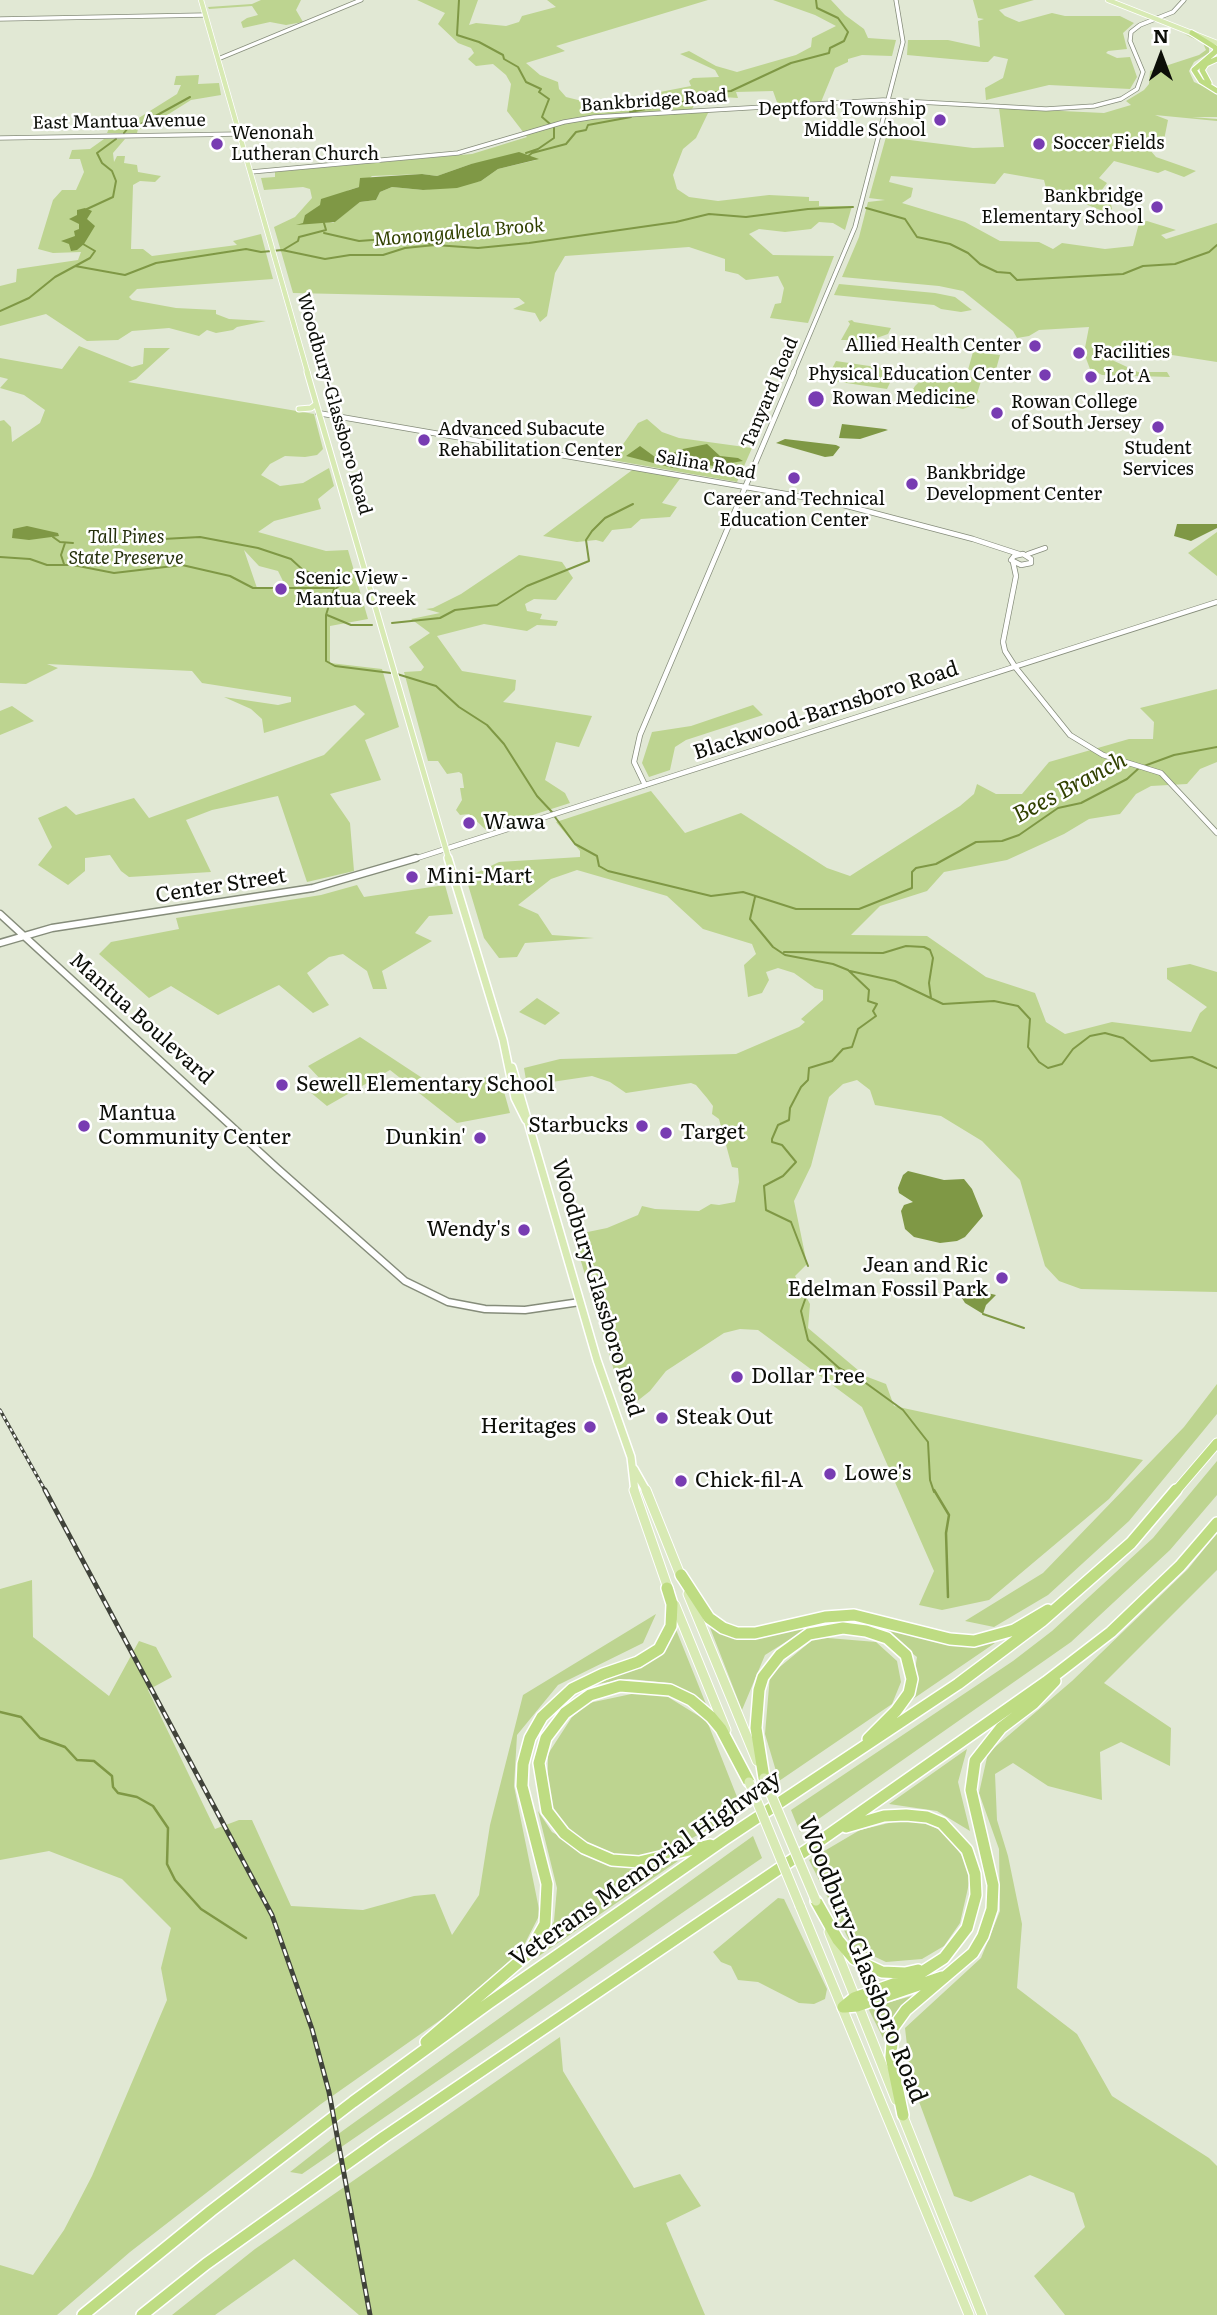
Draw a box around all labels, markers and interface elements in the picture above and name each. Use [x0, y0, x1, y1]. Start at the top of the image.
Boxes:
north arrow [1126, 21, 1196, 91]
text: N [1153, 21, 1169, 49]
street label: Bankbridge Road [580, 85, 728, 117]
place label: Deptford Township Middle School [758, 99, 926, 142]
street label: East Mantua Avenue [32, 110, 206, 134]
marker: Deptford Township Middle School [932, 112, 948, 128]
place label: Wenonah Lutheran Church [231, 123, 379, 166]
place label: Soccer Fields [1053, 133, 1164, 155]
marker: Wenonah Lutheran Church [209, 136, 225, 152]
marker: Soccer Fields [1031, 136, 1047, 152]
place label: Bankbridge Elementary School [981, 186, 1143, 228]
marker: Bankbridge Elementary School [1149, 199, 1165, 215]
water label: Monongahela Brook [373, 214, 545, 252]
street label: Woodbury-Glassboro Road [292, 291, 376, 517]
street label: Tanyard Road [737, 334, 803, 452]
place label: Allied Health Center [845, 335, 1021, 357]
marker: Allied Health Center [1027, 338, 1043, 354]
place label: Facilities [1093, 342, 1170, 364]
marker: Facilities [1071, 345, 1087, 361]
place label: Physical Education Center [808, 364, 1031, 386]
place label: Lot A [1105, 366, 1151, 388]
marker: Physical Education Center [1037, 367, 1053, 383]
marker: Lot A [1083, 369, 1099, 385]
place label: Rowan Medicine [832, 388, 975, 410]
marker: Rowan Medicine [806, 389, 826, 409]
place label: Rowan College of South Jersey [1011, 392, 1142, 434]
marker: Rowan College of South Jersey [989, 405, 1005, 421]
place label: Advanced Subacute Rehabilitation Center [438, 419, 622, 462]
marker: Student Services [1150, 419, 1166, 435]
marker: Advanced Subacute Rehabilitation Center [416, 432, 432, 448]
place label: Student Services [1122, 438, 1194, 480]
street label: Salina Road [654, 446, 758, 484]
place label: Bankbridge Development Center [926, 463, 1102, 505]
marker: Career and Technical Education Center [786, 470, 802, 486]
marker: Bankbridge Development Center [904, 476, 920, 492]
place label: Career and Technical Education Center [703, 489, 885, 532]
park label: Tall Pines State Preserve [68, 527, 184, 570]
place label: Scenic View - Mantua Creek [295, 568, 416, 610]
marker: Scenic View - Mantua Creek [273, 581, 289, 597]
street label: Blackwood-Barnsboro Road [690, 656, 962, 766]
water label: Bees Branch [1009, 747, 1131, 829]
place label: Wawa [483, 810, 545, 836]
marker: Wawa [461, 815, 477, 831]
street label: Center Street [154, 863, 288, 909]
place label: Mini-Mart [426, 864, 532, 890]
marker: Mini-Mart [404, 869, 420, 885]
street label: Mantua Boulevard [64, 948, 218, 1090]
place label: Sewell Elementary School [296, 1072, 554, 1098]
marker: Sewell Elementary School [274, 1077, 290, 1093]
place label: Mantua Community Center [98, 1101, 291, 1151]
place label: Starbucks [528, 1113, 628, 1139]
marker: Mantua Community Center [76, 1118, 92, 1134]
marker: Starbucks [634, 1118, 650, 1134]
place label: Target [680, 1120, 745, 1146]
place label: Dunkin' [385, 1125, 466, 1151]
marker: Target [658, 1125, 674, 1141]
marker: Dunkin' [472, 1130, 488, 1146]
street label: Woodbury-Glassboro Road [546, 1156, 648, 1420]
place label: Wendy's [426, 1217, 510, 1243]
marker: Wendy's [516, 1222, 532, 1238]
place label: Jean and Ric Edelman Fossil Park [788, 1253, 988, 1303]
marker: Jean and Ric Edelman Fossil Park [994, 1270, 1010, 1286]
place label: Dollar Tree [751, 1364, 865, 1390]
marker: Dollar Tree [729, 1369, 745, 1385]
place label: Steak Out [676, 1405, 773, 1431]
marker: Steak Out [654, 1410, 670, 1426]
place label: Heritages [481, 1414, 576, 1440]
marker: Heritages [582, 1419, 598, 1435]
place label: Lowe's [844, 1461, 911, 1487]
marker: Lowe's [822, 1466, 838, 1482]
place label: Chick-fil-A [695, 1468, 803, 1494]
marker: Chick-fil-A [673, 1473, 689, 1489]
street label: Veterans Memorial Highway [505, 1764, 787, 1974]
street label: Woodbury-Glassboro Road [791, 1813, 933, 2107]

